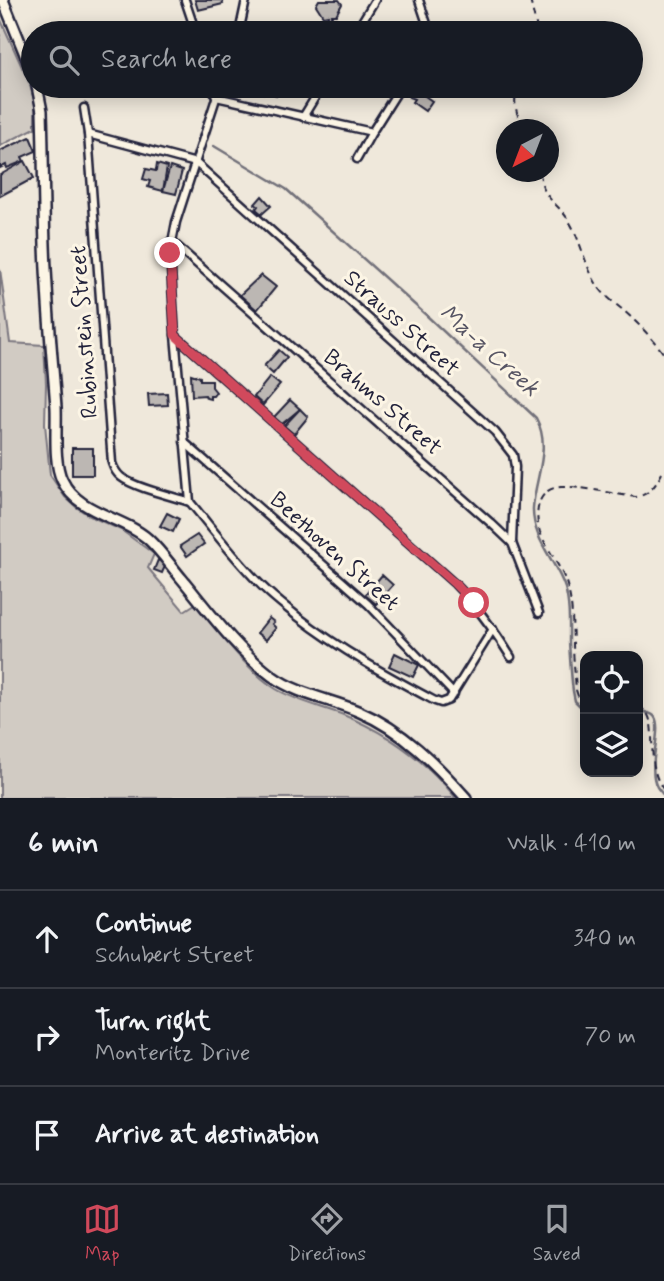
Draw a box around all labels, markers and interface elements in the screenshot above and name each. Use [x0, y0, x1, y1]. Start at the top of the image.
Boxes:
search box [21, 21, 643, 98]
icon: search [45, 41, 83, 79]
text: Search here [101, 43, 232, 77]
north arrow [496, 119, 559, 182]
route end [154, 237, 185, 268]
street label: Rubinstein Street [64, 245, 106, 419]
street label: Strauss Street [337, 264, 465, 384]
water label: Ma-a Creek [433, 298, 546, 404]
street label: Brahms Street [316, 343, 448, 463]
street label: Beethoven Street [263, 486, 405, 618]
route start [458, 587, 489, 618]
map controls [580, 651, 643, 777]
button: locate [580, 651, 643, 714]
button: layers [580, 714, 643, 777]
text: 6 min [28, 824, 99, 863]
text: Walk · 410 m [507, 829, 636, 859]
text: Continue [95, 907, 192, 941]
icon: ahead [28, 920, 66, 958]
text: 340 m [573, 924, 636, 954]
text: Schubert Street [95, 941, 254, 971]
text: Turn right [95, 1005, 211, 1039]
icon: right [28, 1018, 66, 1056]
text: 70 m [584, 1022, 636, 1052]
text: Monteritz Drive [95, 1039, 250, 1069]
icon: arrive [28, 1116, 66, 1154]
text: Arrive at destination [95, 1118, 319, 1152]
tab: Map [83, 1200, 121, 1267]
tab: Directions [288, 1200, 366, 1267]
tab: Saved [533, 1200, 581, 1267]

